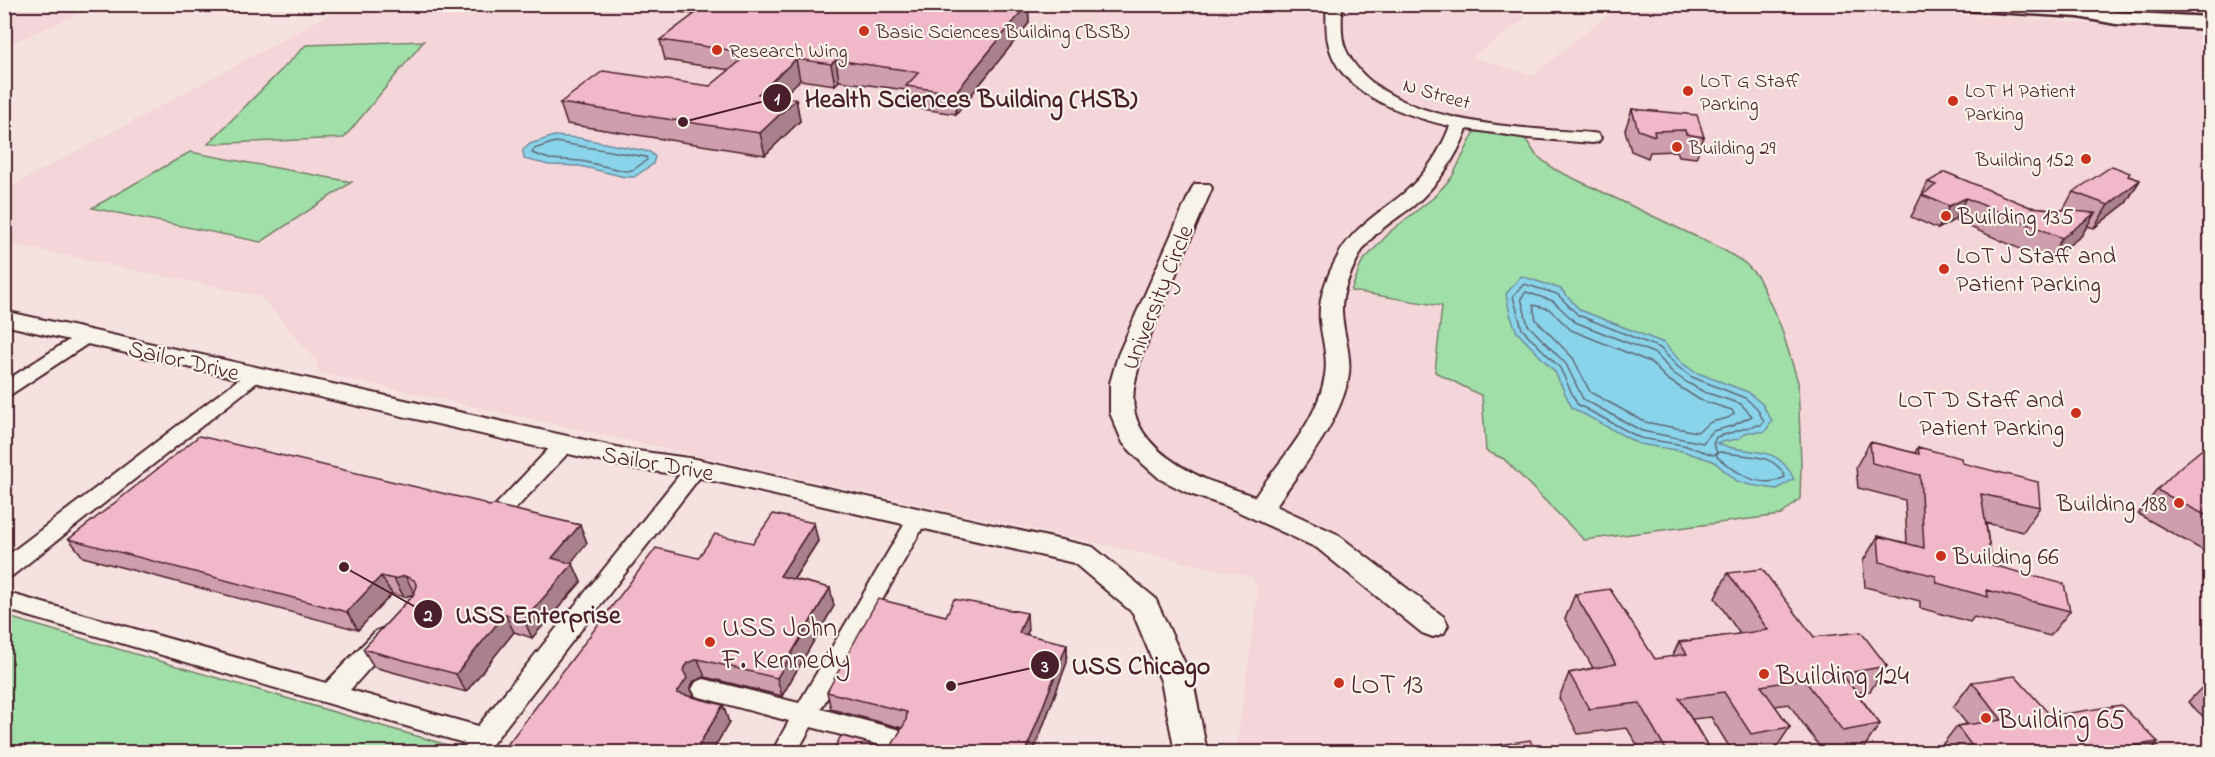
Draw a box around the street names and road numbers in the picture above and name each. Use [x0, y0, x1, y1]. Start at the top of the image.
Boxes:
street label: N Street [1399, 72, 1474, 119]
street label: University Circle [1114, 220, 1205, 376]
street label: Sailor Drive [125, 333, 243, 392]
street label: Sailor Drive [599, 438, 716, 493]

